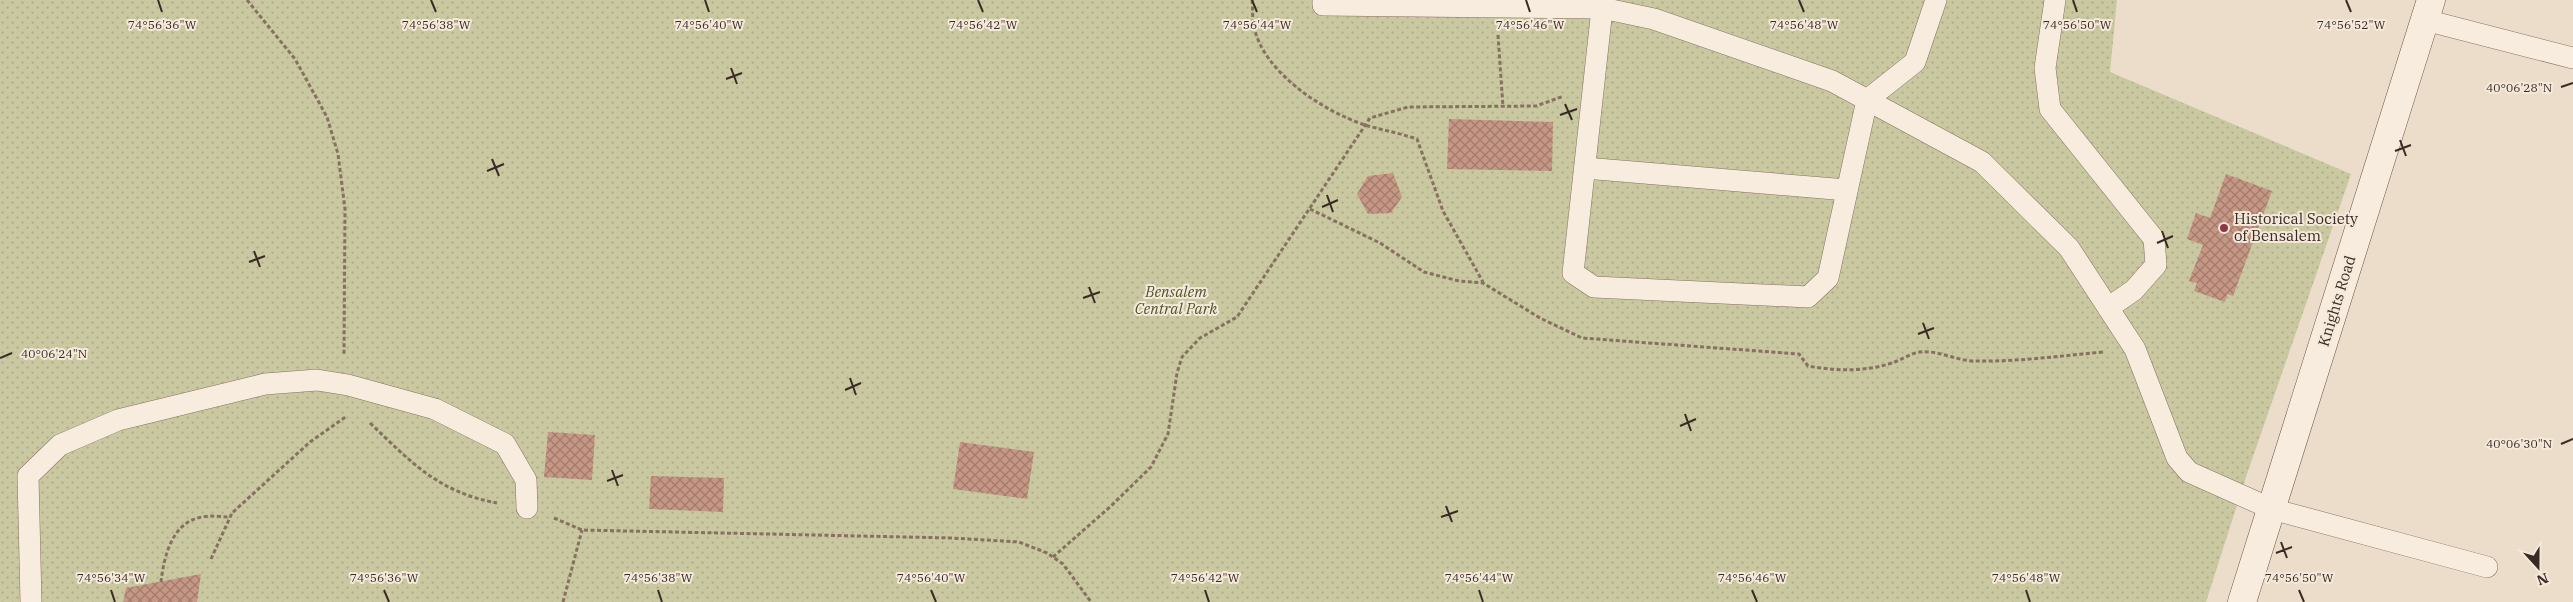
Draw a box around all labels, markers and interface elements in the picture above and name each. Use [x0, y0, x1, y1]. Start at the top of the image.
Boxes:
text: 74°56'36"W [128, 17, 197, 32]
text: 74°56'38"W [402, 17, 471, 32]
text: 74°56'40"W [675, 17, 744, 32]
text: 74°56'42"W [949, 17, 1018, 32]
text: 74°56'44"W [1223, 17, 1292, 32]
text: 74°56'46"W [1496, 17, 1565, 32]
text: 74°56'48"W [1770, 17, 1839, 32]
text: 74°56'50"W [2043, 17, 2112, 32]
text: 74°56'52"W [2317, 17, 2386, 32]
text: 40°06'28"N [2486, 80, 2552, 95]
place label: Historical Society of Bensalem [2234, 209, 2358, 245]
marker: Historical Society of Bensalem [2218, 222, 2230, 234]
street label: Knights Road [2314, 253, 2359, 349]
park label: Bensalem Central Park [1135, 282, 1217, 318]
text: 40°06'24"N [21, 346, 87, 361]
text: 40°06'30"N [2486, 436, 2552, 451]
north arrow [2513, 542, 2563, 592]
text: N [2534, 569, 2551, 590]
text: 74°56'34"W [77, 570, 146, 585]
text: 74°56'36"W [350, 570, 419, 585]
text: 74°56'38"W [624, 570, 693, 585]
text: 74°56'40"W [897, 570, 966, 585]
text: 74°56'42"W [1171, 570, 1240, 585]
text: 74°56'44"W [1445, 570, 1514, 585]
text: 74°56'46"W [1718, 570, 1787, 585]
text: 74°56'48"W [1992, 570, 2061, 585]
text: 74°56'50"W [2265, 570, 2334, 585]

